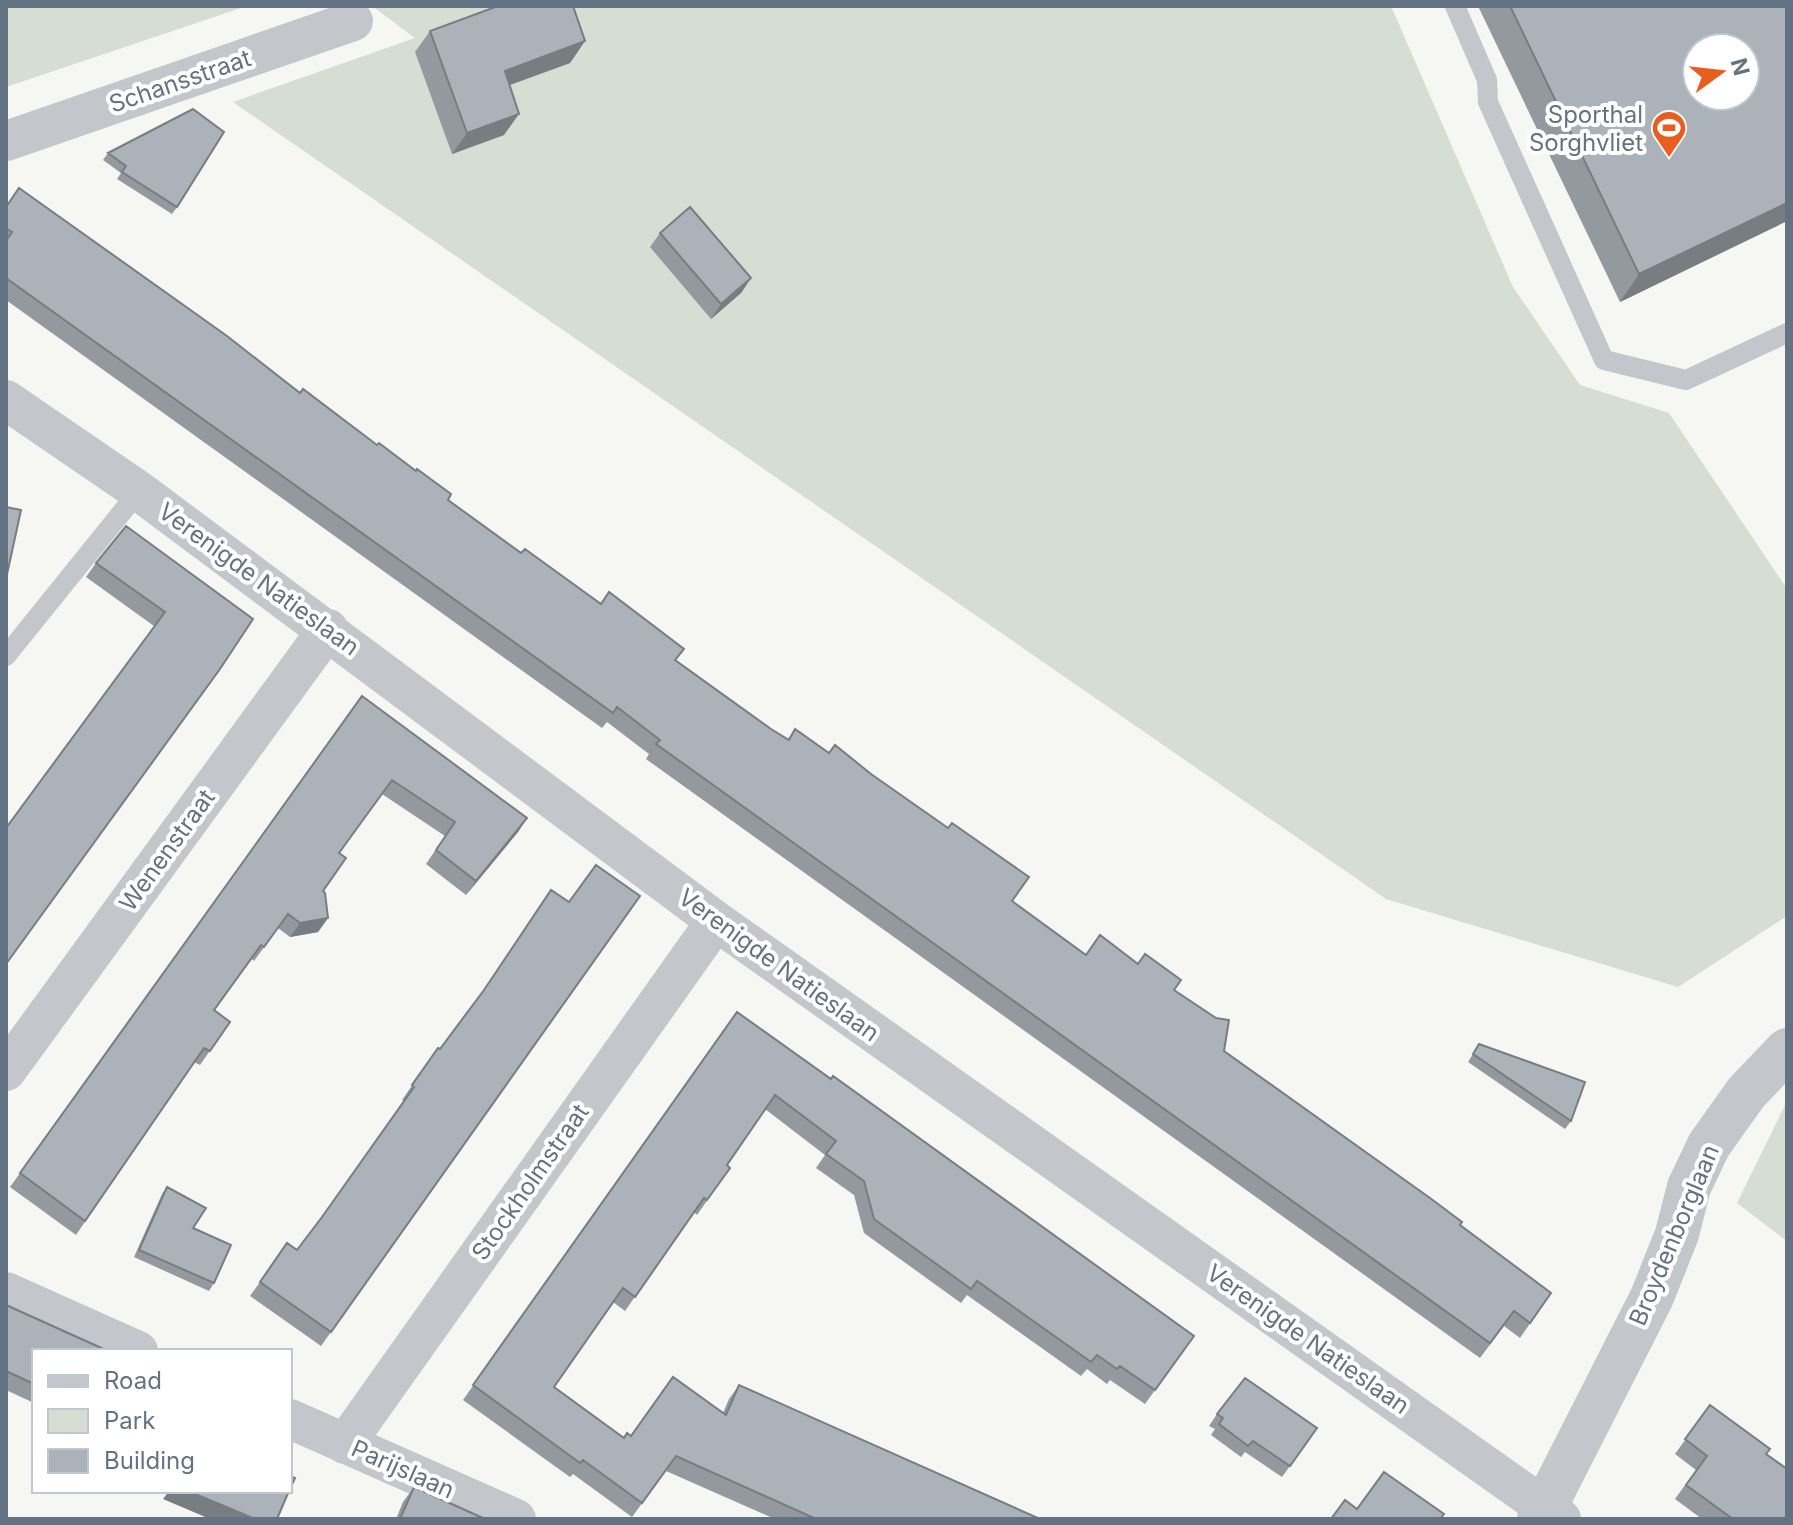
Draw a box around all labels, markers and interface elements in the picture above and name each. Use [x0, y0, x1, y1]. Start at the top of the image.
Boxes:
north arrow [1681, 32, 1761, 112]
street label: Schansstraat [105, 43, 255, 119]
text: N [1726, 55, 1755, 78]
place label: Sporthal Sorghvliet [1529, 100, 1643, 157]
sports icon: Sporthal Sorghvliet [1650, 109, 1688, 159]
street label: Verenigde Natieslaan [153, 496, 365, 662]
street label: Wenenstraat [113, 783, 221, 916]
street label: Verenigde Natieslaan [673, 882, 885, 1048]
street label: Stockholmstraat [465, 1098, 595, 1266]
street label: Broydenborglaan [1623, 1140, 1725, 1330]
street label: Verenigde Natieslaan [1201, 1258, 1415, 1420]
legend [32, 1349, 292, 1493]
text: Road [104, 1366, 162, 1395]
text: Park [104, 1406, 155, 1435]
street label: Parijslaan [347, 1433, 459, 1505]
text: Building [104, 1446, 195, 1475]

